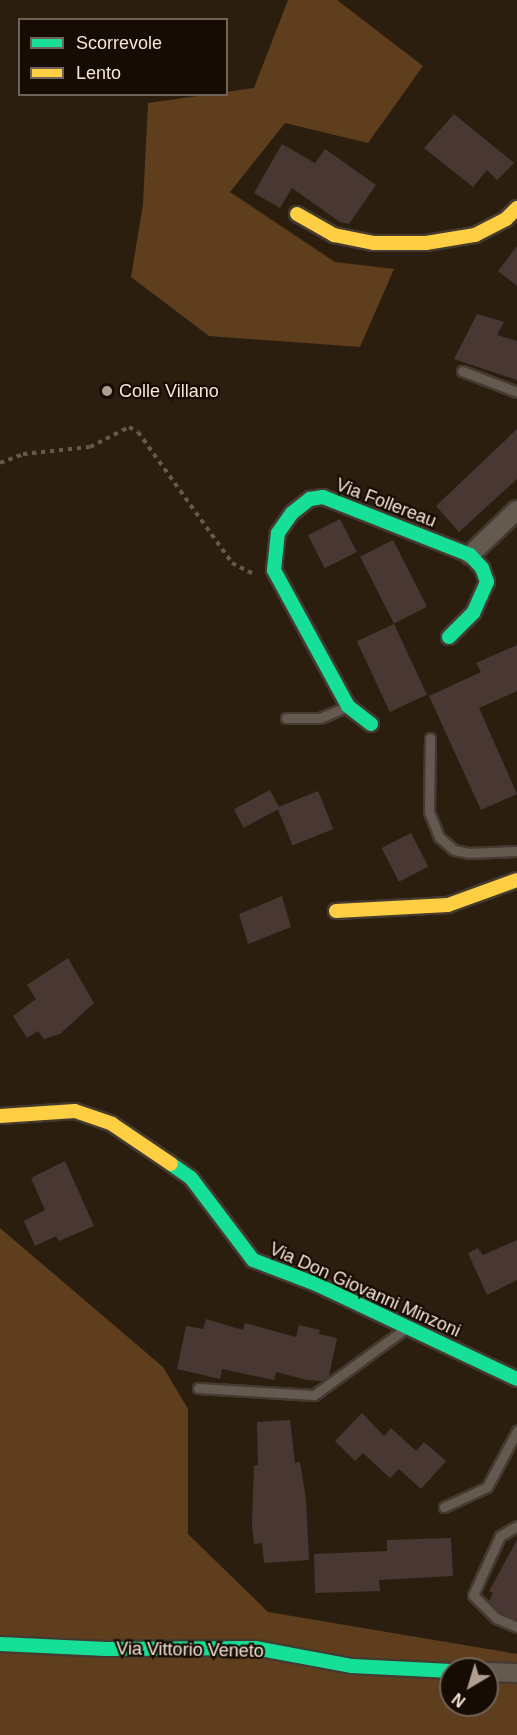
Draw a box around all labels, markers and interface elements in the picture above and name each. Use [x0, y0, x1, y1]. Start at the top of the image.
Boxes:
legend [18, 18, 228, 96]
text: Scorrevole [76, 33, 162, 53]
text: Lento [76, 63, 121, 83]
place label: Colle Villano [119, 380, 219, 402]
marker: Colle Villano [100, 384, 114, 398]
street label: Via Follereau [333, 474, 439, 532]
street label: Via Don Giovanni Minzoni [266, 1238, 464, 1342]
street label: Via Vittorio Veneto [116, 1638, 264, 1662]
north arrow [439, 1657, 499, 1717]
text: N [449, 1690, 469, 1710]

